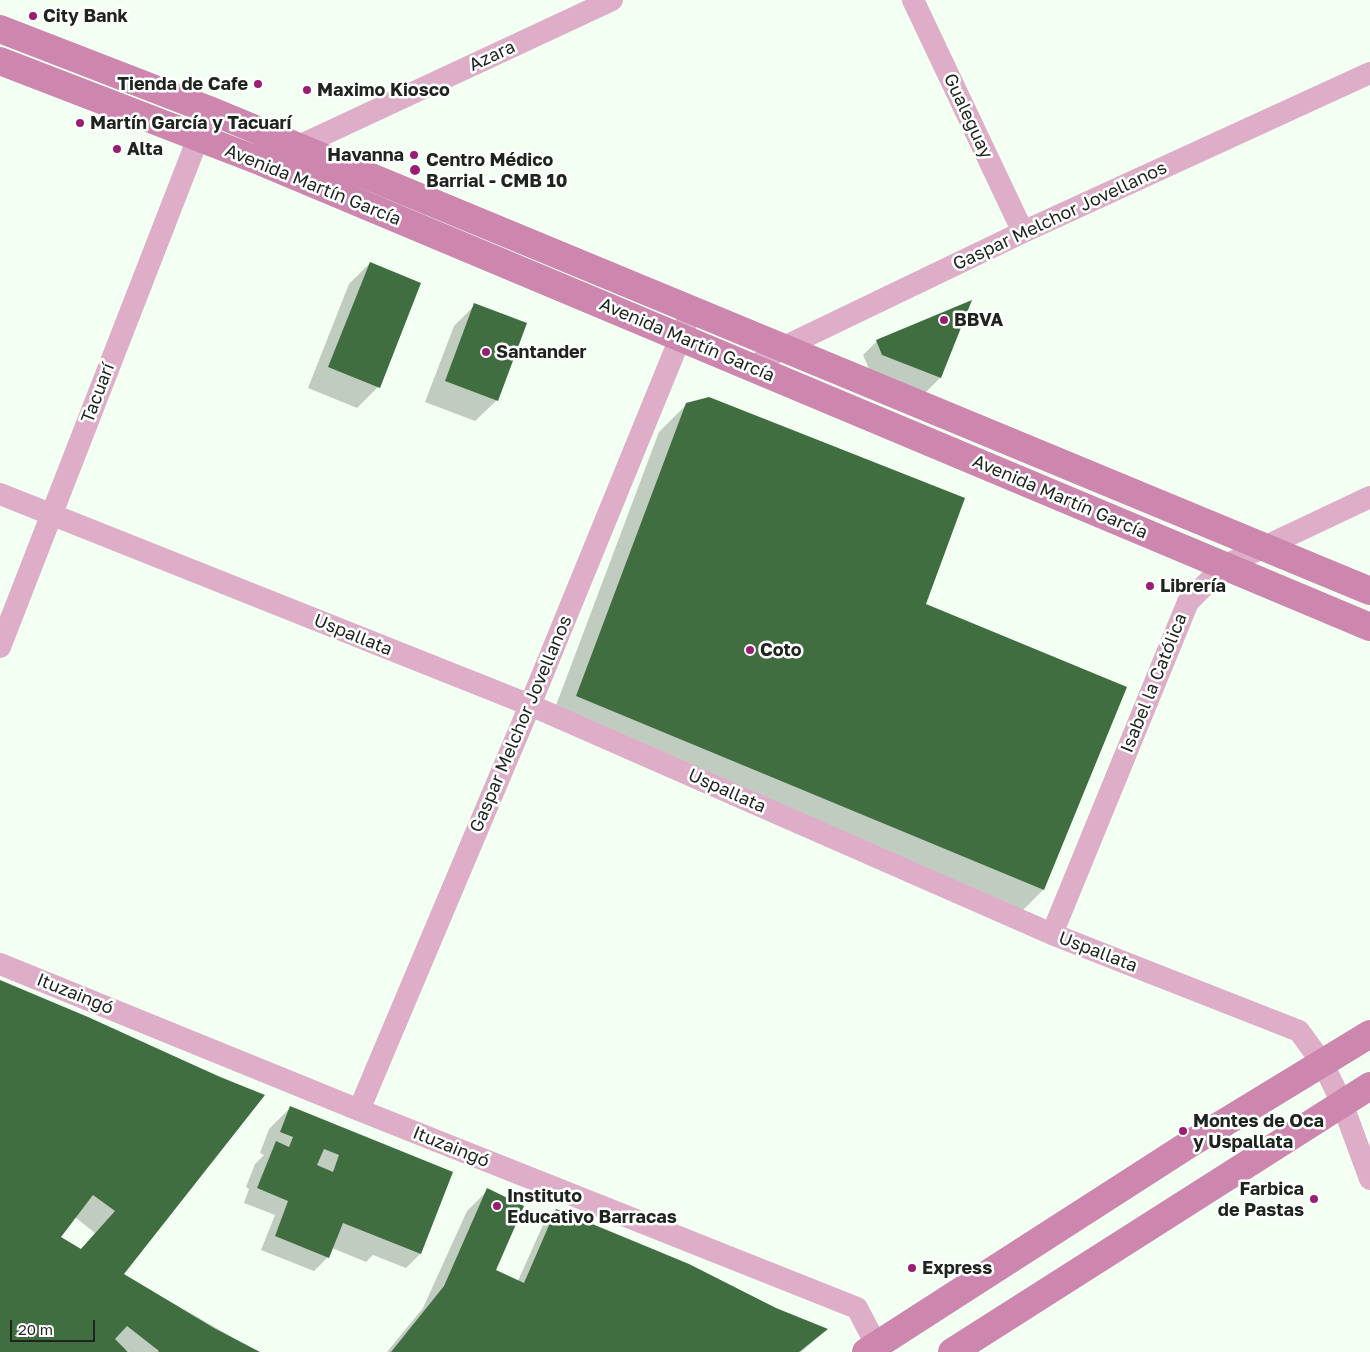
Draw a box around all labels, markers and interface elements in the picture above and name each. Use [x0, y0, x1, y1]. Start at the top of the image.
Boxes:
place label: City Bank [43, 5, 128, 27]
marker: City Bank [27, 10, 39, 22]
street label: Azara [465, 36, 519, 76]
street label: Gualeguay [939, 70, 997, 162]
place label: Tienda de Cafe [117, 73, 248, 95]
marker: Tienda de Cafe [252, 78, 264, 90]
place label: Maximo Kiosco [317, 79, 450, 101]
marker: Maximo Kiosco [301, 84, 313, 96]
place label: Martín García y Tacuarí [90, 112, 291, 134]
marker: Martín García y Tacuarí [74, 117, 86, 129]
place label: Alta [127, 138, 163, 160]
street label: Avenida Martín García [222, 140, 404, 230]
marker: Alta [111, 143, 123, 155]
place label: Havanna [327, 144, 404, 166]
marker: Havanna [408, 149, 420, 161]
place label: Centro Médico Barrial - CMB 10 [426, 149, 567, 192]
street label: Gaspar Melchor Jovellanos [950, 157, 1170, 275]
marker: Centro Médico Barrial - CMB 10 [408, 163, 422, 177]
street label: Avenida Martín García [596, 293, 778, 387]
place label: BBVA [954, 309, 1003, 331]
marker: BBVA [938, 314, 950, 326]
place label: Santander [496, 341, 587, 363]
marker: Santander [480, 346, 492, 358]
street label: Tacuarí [77, 360, 119, 426]
street label: Avenida Martín García [969, 450, 1151, 544]
place label: Librería [1160, 575, 1226, 597]
marker: Librería [1144, 580, 1156, 592]
street label: Uspallata [311, 609, 395, 661]
street label: Isabel la Católica [1116, 610, 1192, 756]
street label: Gaspar Melchor Jovellanos [465, 612, 577, 836]
place label: Coto [760, 639, 801, 661]
marker: Coto [744, 644, 756, 656]
street label: Uspallata [685, 764, 769, 818]
street label: Uspallata [1055, 927, 1141, 977]
street label: Ituzaingó [33, 969, 117, 1019]
place label: Montes de Oca y Uspallata [1193, 1110, 1324, 1152]
street label: Ituzaingó [409, 1122, 493, 1172]
marker: Montes de Oca y Uspallata [1177, 1125, 1189, 1137]
place label: Farbica de Pastas [1218, 1178, 1304, 1220]
place label: Instituto Educativo Barracas [507, 1185, 677, 1228]
marker: Farbica de Pastas [1308, 1193, 1320, 1205]
marker: Instituto Educativo Barracas [491, 1200, 503, 1212]
place label: Express [922, 1257, 992, 1279]
marker: Express [906, 1262, 918, 1274]
scale bar [12, 1310, 98, 1342]
text: 20 m [18, 1320, 53, 1338]

